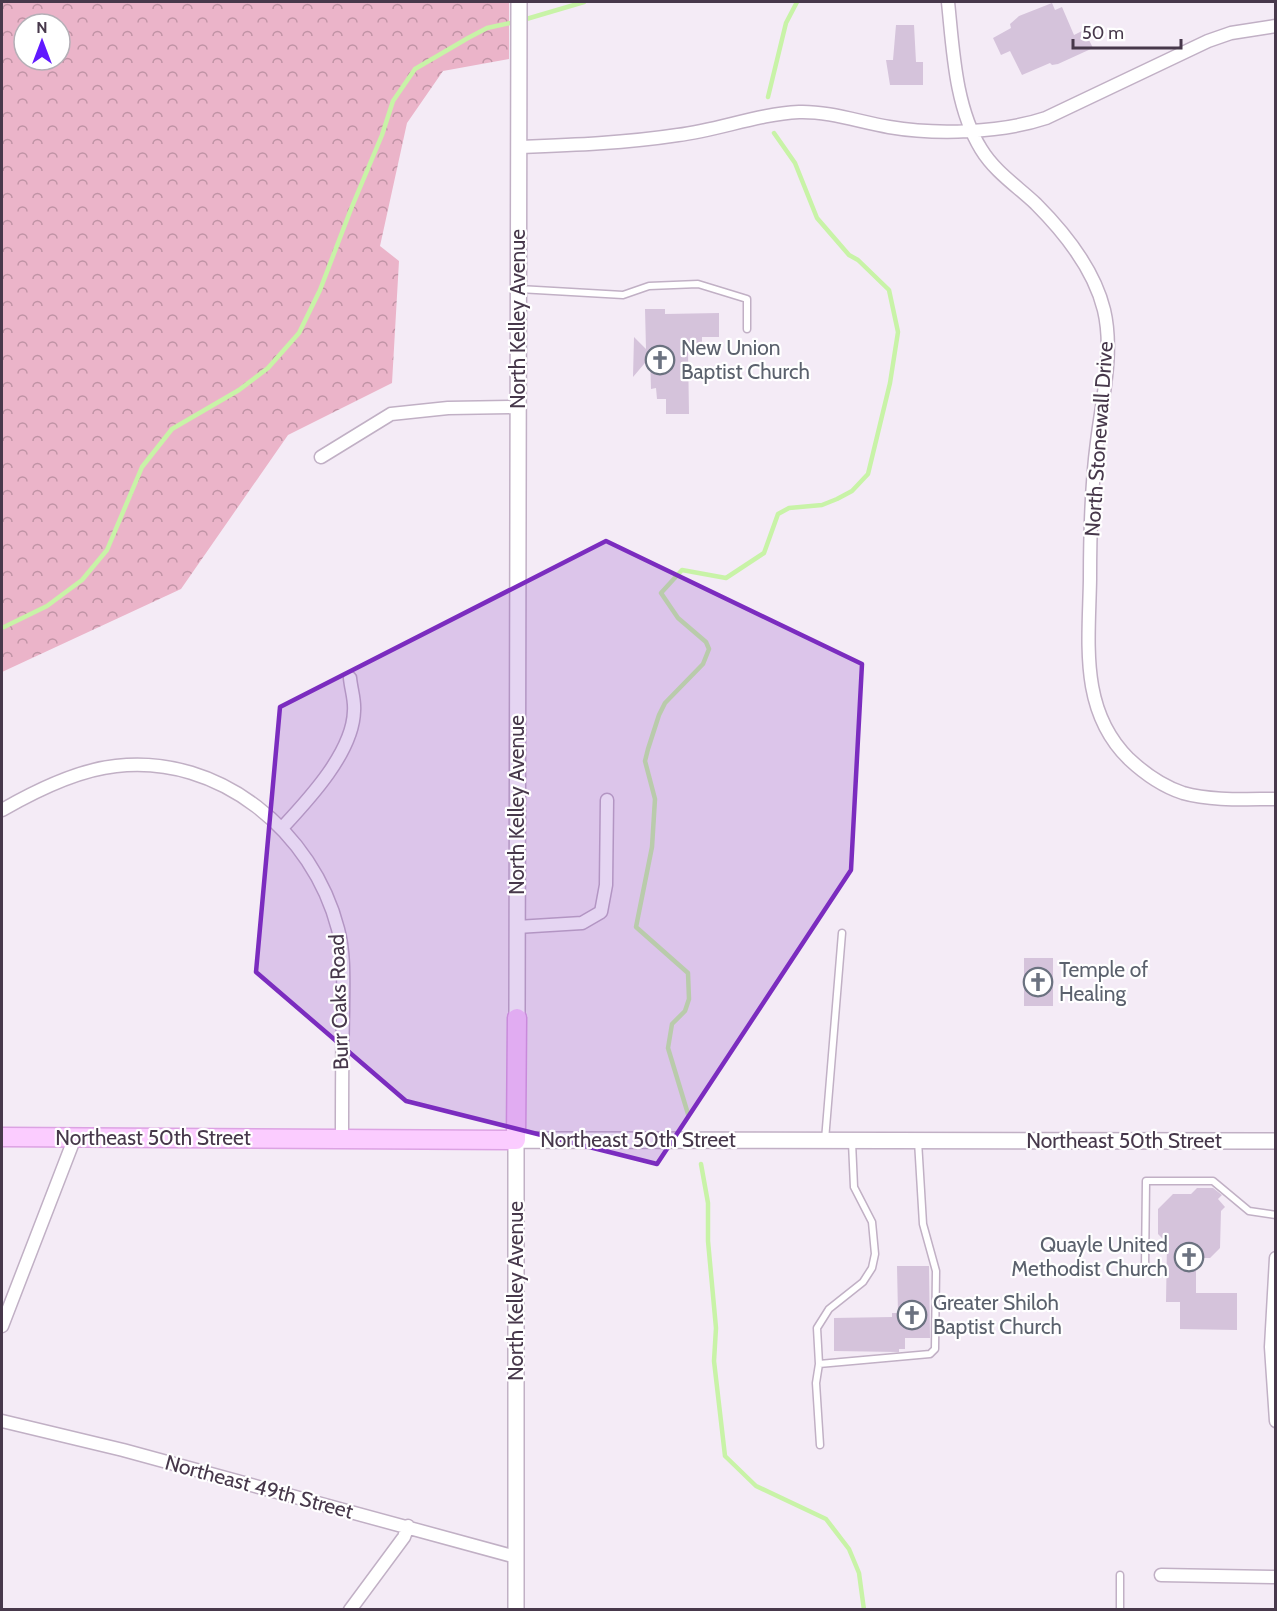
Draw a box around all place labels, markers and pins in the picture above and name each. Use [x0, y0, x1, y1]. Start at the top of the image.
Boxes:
place label: New Union Baptist Church [681, 335, 810, 384]
church icon: New Union Baptist Church [644, 344, 676, 376]
place label: Temple of Healing [1059, 957, 1148, 1006]
church icon: Temple of Healing [1022, 966, 1054, 998]
place label: Quayle United Methodist Church [1011, 1232, 1168, 1281]
church icon: Quayle United Methodist Church [1173, 1241, 1205, 1273]
place label: Greater Shiloh Baptist Church [933, 1290, 1062, 1339]
church icon: Greater Shiloh Baptist Church [896, 1299, 928, 1331]

